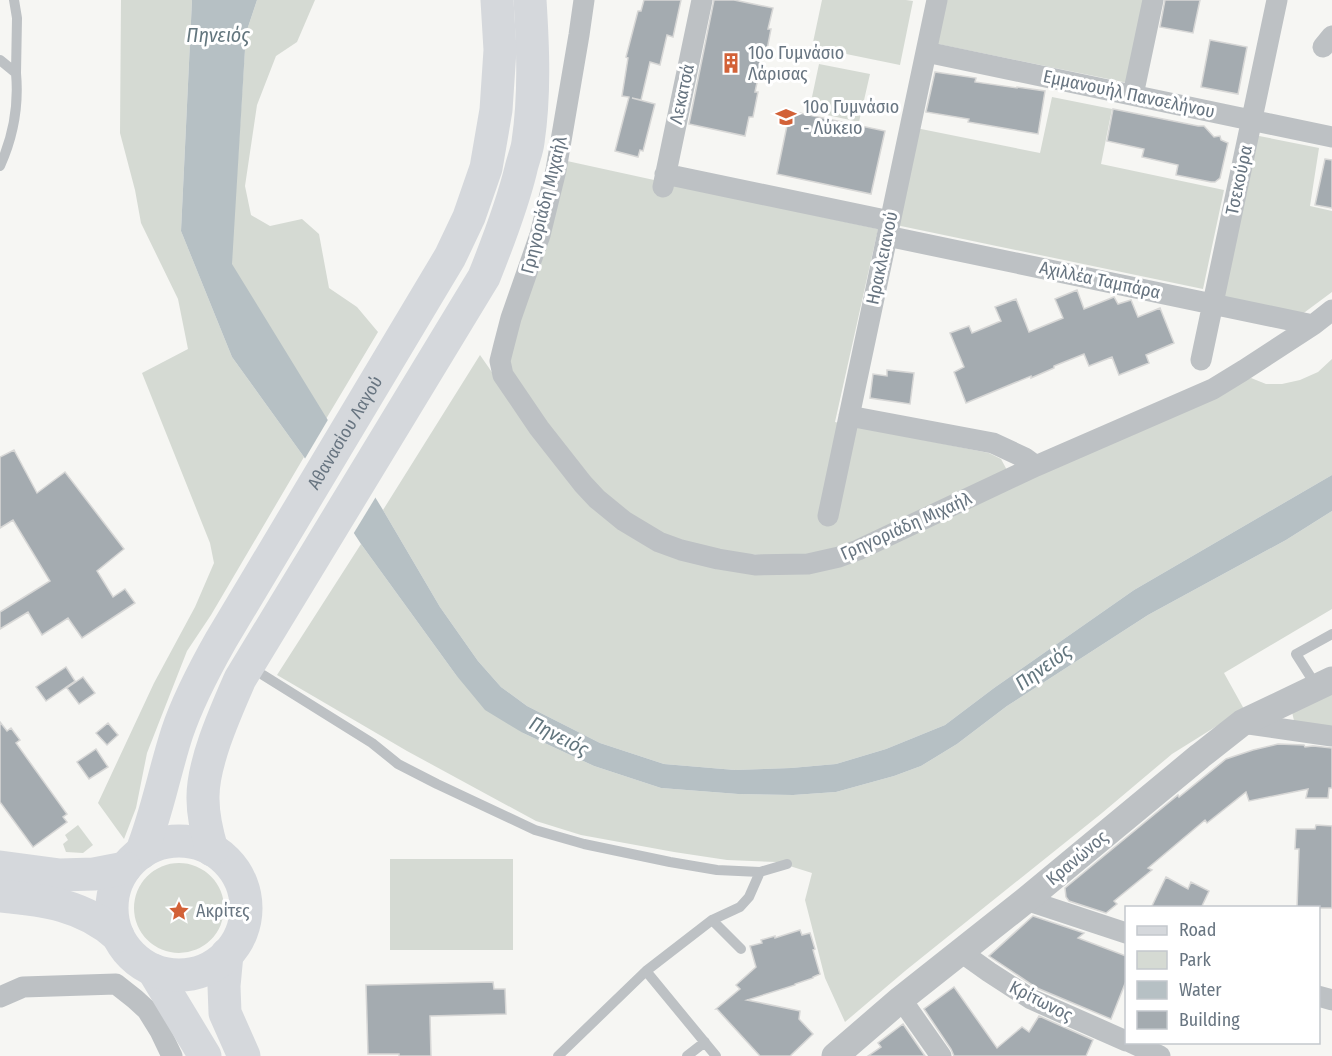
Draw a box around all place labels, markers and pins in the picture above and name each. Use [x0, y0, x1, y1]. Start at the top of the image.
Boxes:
place label: 10o Γυμνάσιο Λάρισας [748, 42, 844, 85]
building icon: 10o Γυμνάσιο Λάρισας [719, 51, 743, 75]
place label: 10ο Γυμνάσιο - Λύκειο [803, 96, 899, 139]
school or university icon: 10ο Γυμνάσιο - Λύκειο [774, 105, 798, 129]
place icon: Ακρίτες [167, 899, 191, 923]
place label: Ακρίτες [196, 900, 250, 922]

